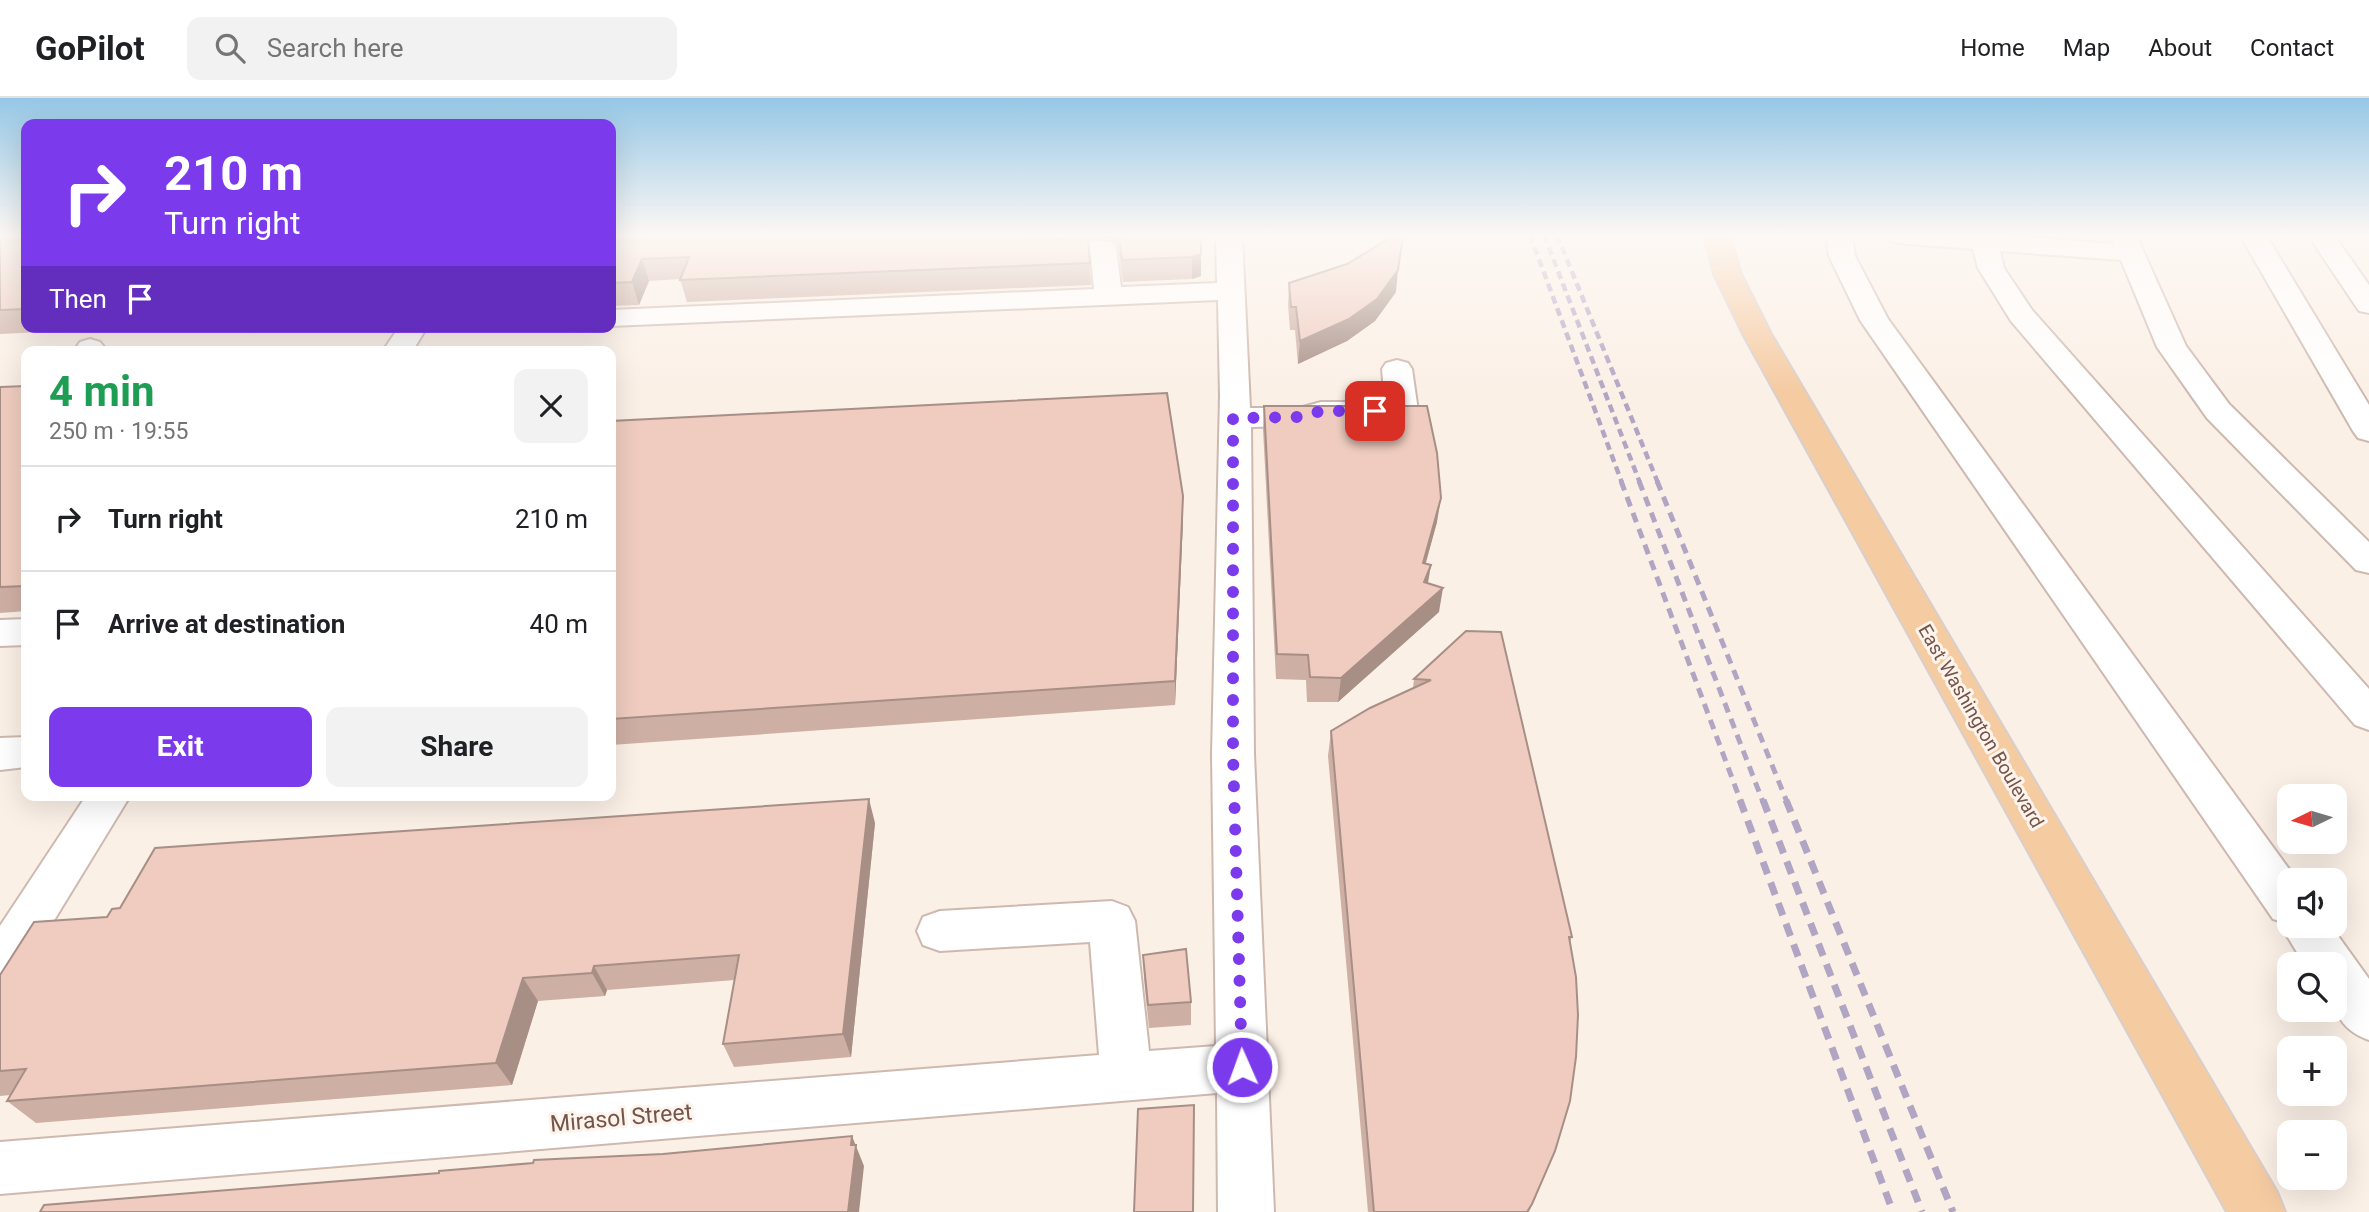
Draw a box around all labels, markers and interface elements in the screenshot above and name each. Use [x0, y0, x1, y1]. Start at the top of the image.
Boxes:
search box [187, 17, 677, 80]
text: GoPilot [35, 29, 145, 68]
icon: search [211, 29, 249, 67]
text: Search here [267, 33, 403, 63]
text: Home [1960, 34, 2025, 62]
text: Map [2063, 34, 2110, 62]
text: About [2148, 34, 2212, 62]
text: Contact [2250, 34, 2334, 62]
text: 210 m [164, 145, 303, 202]
icon: right [49, 147, 140, 238]
text: Turn right [164, 204, 300, 242]
icon: arrive [121, 280, 159, 318]
text: Then [49, 284, 107, 314]
text: 4 min [49, 367, 155, 416]
button: close [514, 369, 588, 443]
pin [1345, 381, 1405, 441]
icon: arrive [1356, 392, 1394, 430]
text: 250 m · 19:55 [49, 418, 188, 445]
icon: right [49, 500, 87, 538]
text: Turn right [108, 504, 223, 534]
text: 210 m [515, 504, 588, 534]
icon: arrive [49, 605, 87, 643]
text: Arrive at destination [108, 609, 345, 639]
text: 40 m [530, 609, 588, 639]
street label: East Washington Boulevard [1913, 620, 2049, 832]
button: Exit [49, 707, 312, 787]
button: Share [326, 707, 588, 787]
north arrow [2277, 784, 2347, 854]
map controls [2277, 784, 2347, 1190]
button: sound [2277, 868, 2347, 938]
button: search [2277, 952, 2347, 1022]
position arrow [1205, 1030, 1279, 1104]
button: + [2277, 1036, 2347, 1106]
street label: Mirasol Street [549, 1098, 693, 1138]
button: − [2277, 1120, 2347, 1190]

